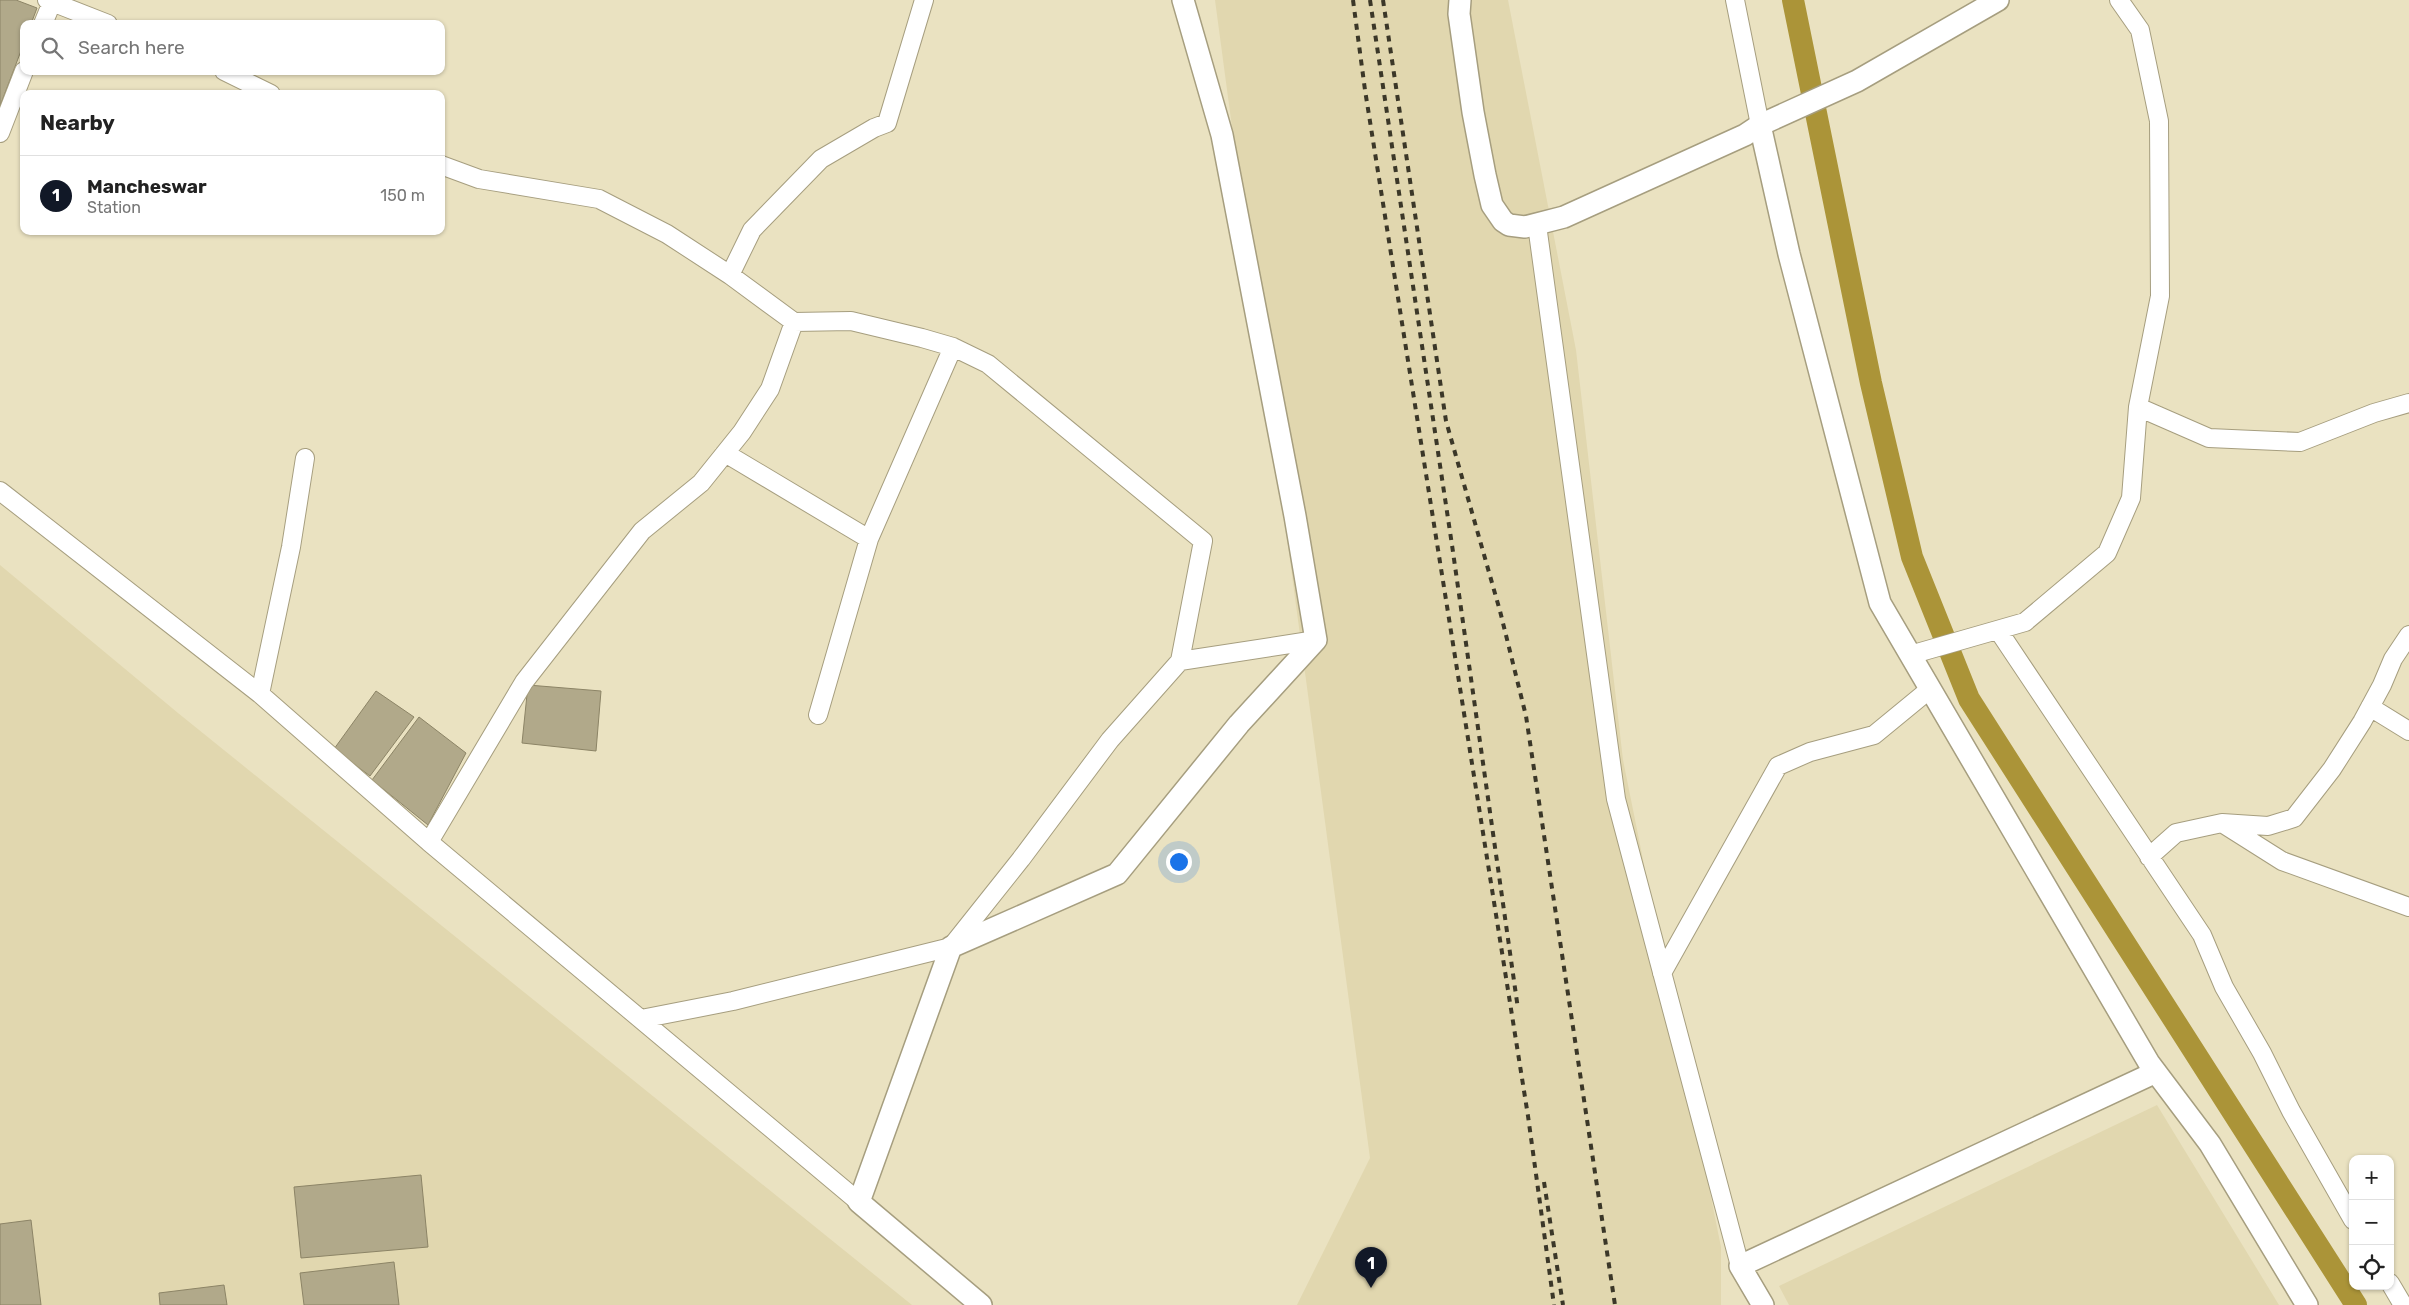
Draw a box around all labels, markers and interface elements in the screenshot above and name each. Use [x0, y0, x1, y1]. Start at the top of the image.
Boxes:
search box [20, 20, 445, 75]
icon: search [38, 34, 66, 62]
text: Search here [78, 36, 185, 59]
text: Nearby [40, 110, 115, 135]
text: Mancheswar [87, 175, 207, 198]
text: 1 [52, 186, 60, 205]
text: 150 m [380, 186, 425, 205]
text: Station [87, 198, 141, 217]
your location [1166, 849, 1192, 875]
map controls [2349, 1155, 2394, 1290]
button: + [2349, 1155, 2394, 1200]
button: − [2349, 1200, 2394, 1245]
button: locate [2349, 1245, 2394, 1290]
pin: 1 [1355, 1247, 1387, 1288]

